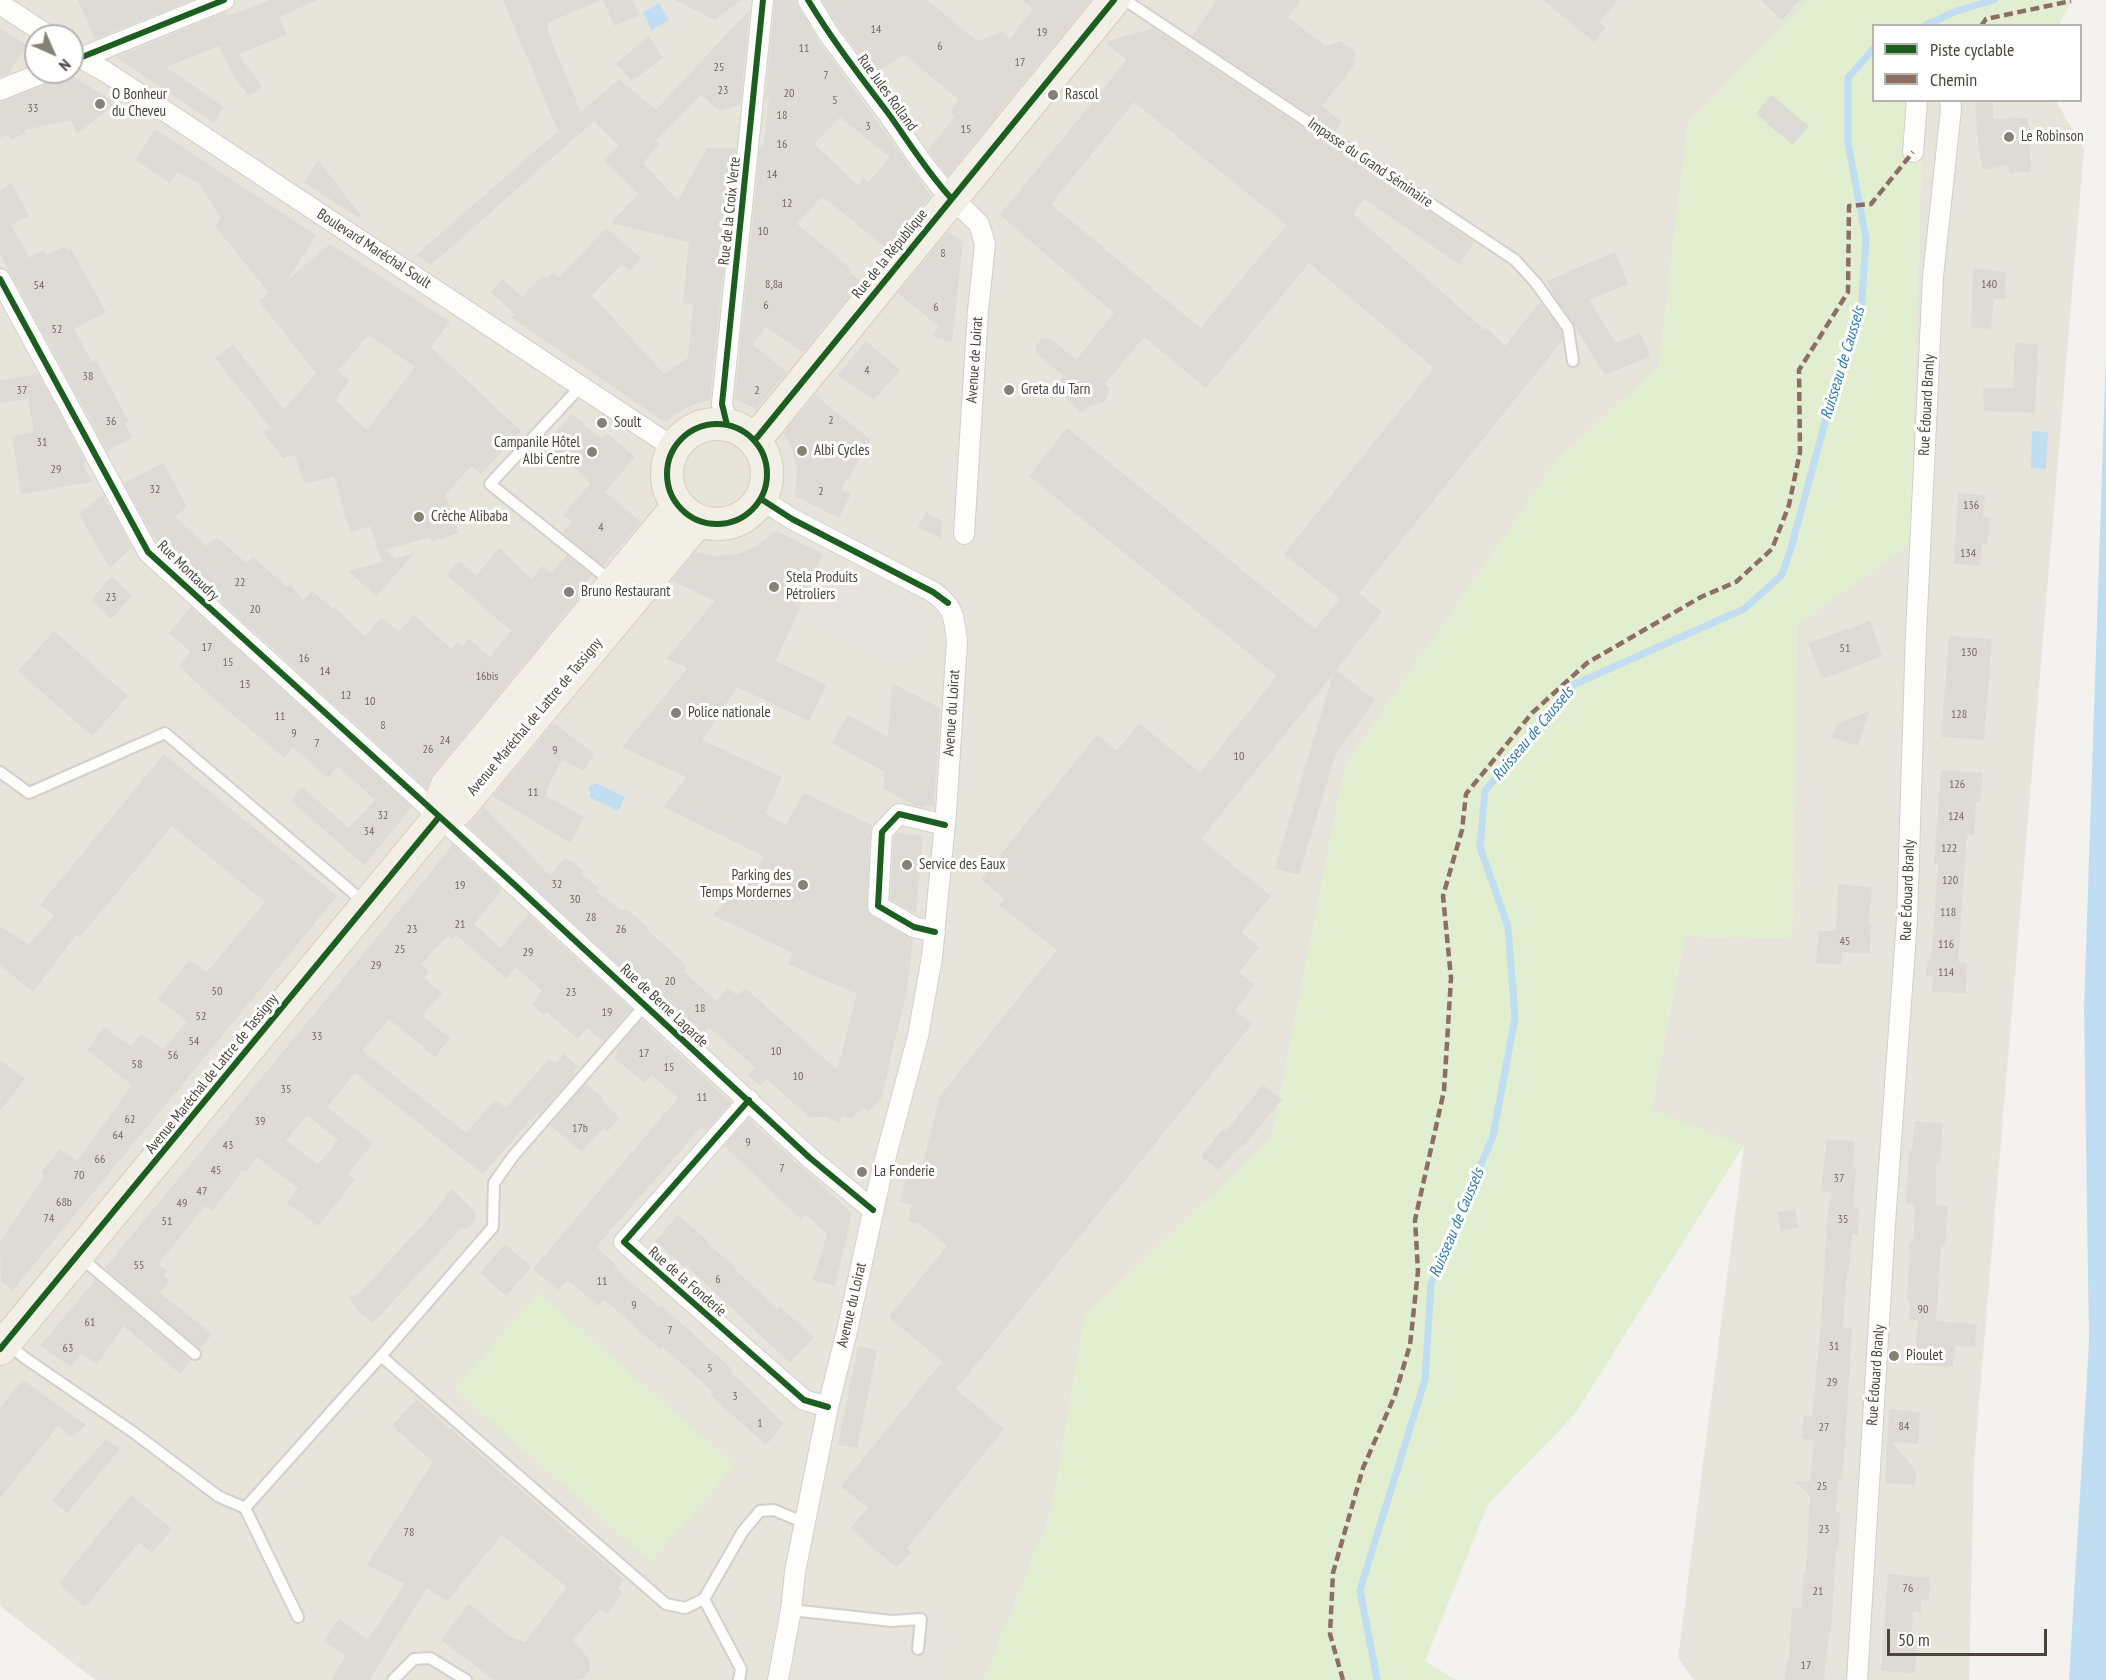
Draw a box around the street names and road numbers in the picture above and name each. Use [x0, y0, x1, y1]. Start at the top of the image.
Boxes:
street label: Rue Jules Rolland [853, 51, 921, 135]
street label: Impasse du Grand Séminaire [1304, 114, 1436, 212]
street label: Rue de la Croix Verte [715, 156, 745, 266]
street label: Boulevard Maréchal Soult [314, 205, 434, 293]
street label: Rue de la République [848, 206, 932, 302]
street label: Avenue de Loirat [963, 316, 987, 404]
street label: Rue Édouard Branly [1915, 354, 1939, 456]
street label: Rue Montaudry [153, 537, 223, 605]
street label: Avenue Maréchal de Lattre de Tassigny [464, 634, 606, 800]
street label: Avenue du Loirat [940, 669, 964, 757]
street label: Rue Édouard Branly [1897, 839, 1919, 941]
street label: Rue de Berne Lagarde [616, 961, 712, 1051]
street label: Avenue Maréchal de Lattre de Tassigny [142, 990, 282, 1158]
street label: Rue de la Fonderie [644, 1243, 730, 1321]
street label: Avenue du Loirat [833, 1261, 871, 1349]
street label: Rue Édouard Branly [1863, 1324, 1889, 1426]

